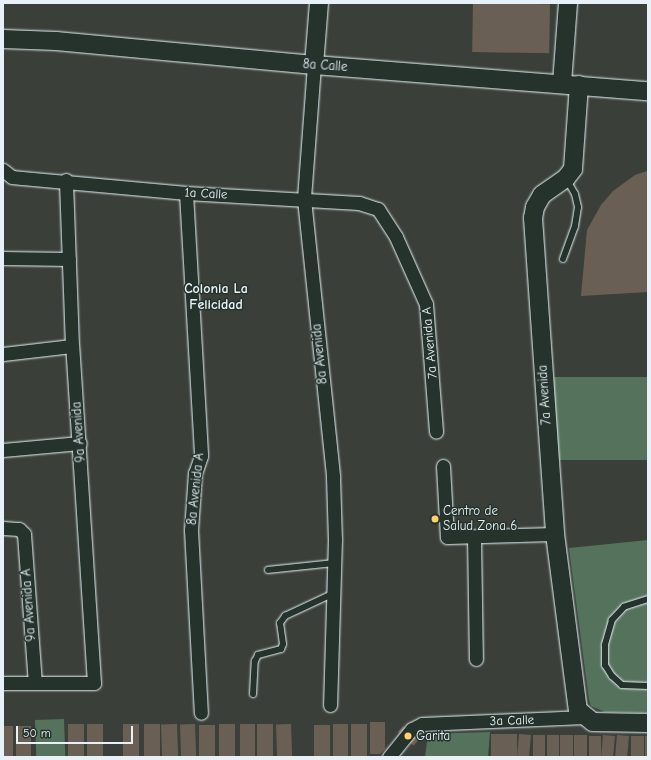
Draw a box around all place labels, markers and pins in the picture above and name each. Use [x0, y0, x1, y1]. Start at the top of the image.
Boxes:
place label: Centro de Salud Zona 6 [443, 504, 517, 535]
marker: Centro de Salud Zona 6 [430, 514, 440, 524]
place label: Garita [416, 728, 450, 744]
marker: Garita [403, 731, 413, 741]

